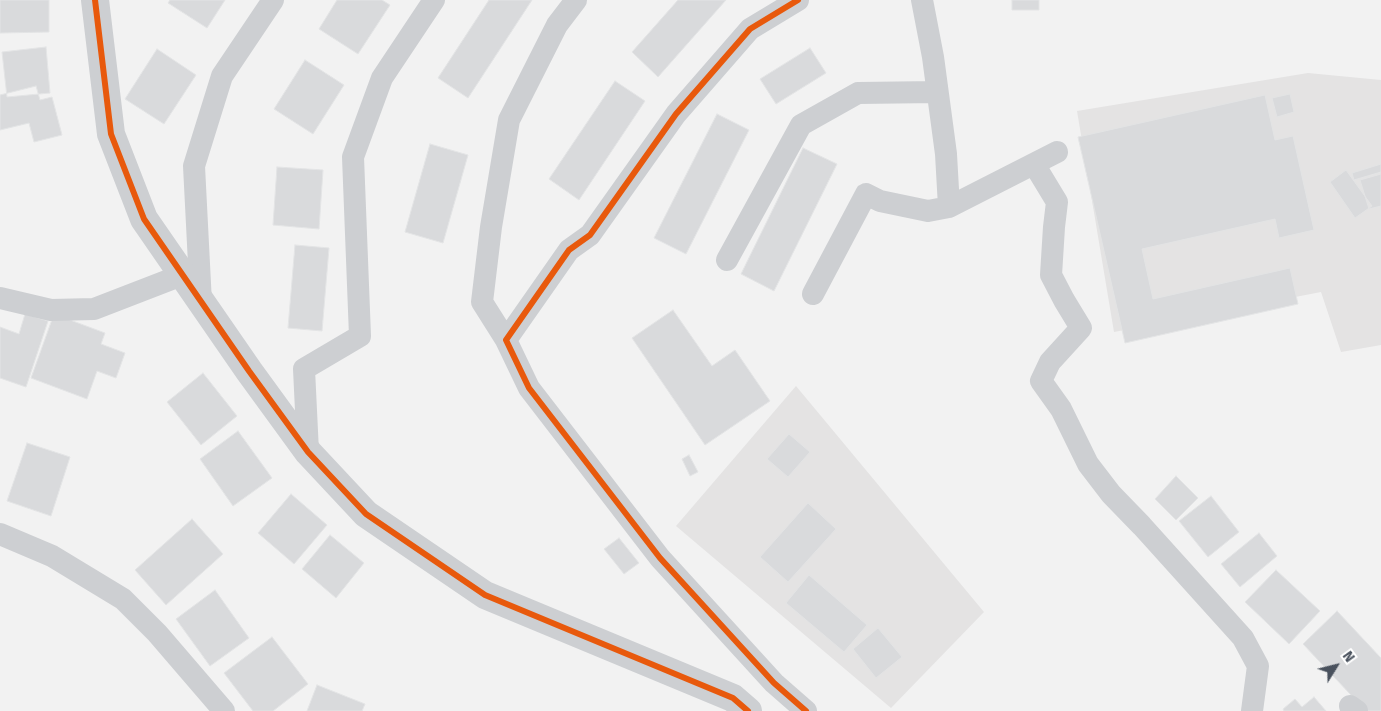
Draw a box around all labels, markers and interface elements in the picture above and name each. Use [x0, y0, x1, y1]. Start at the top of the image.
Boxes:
north arrow [1311, 641, 1361, 691]
text: N [1339, 648, 1358, 666]

